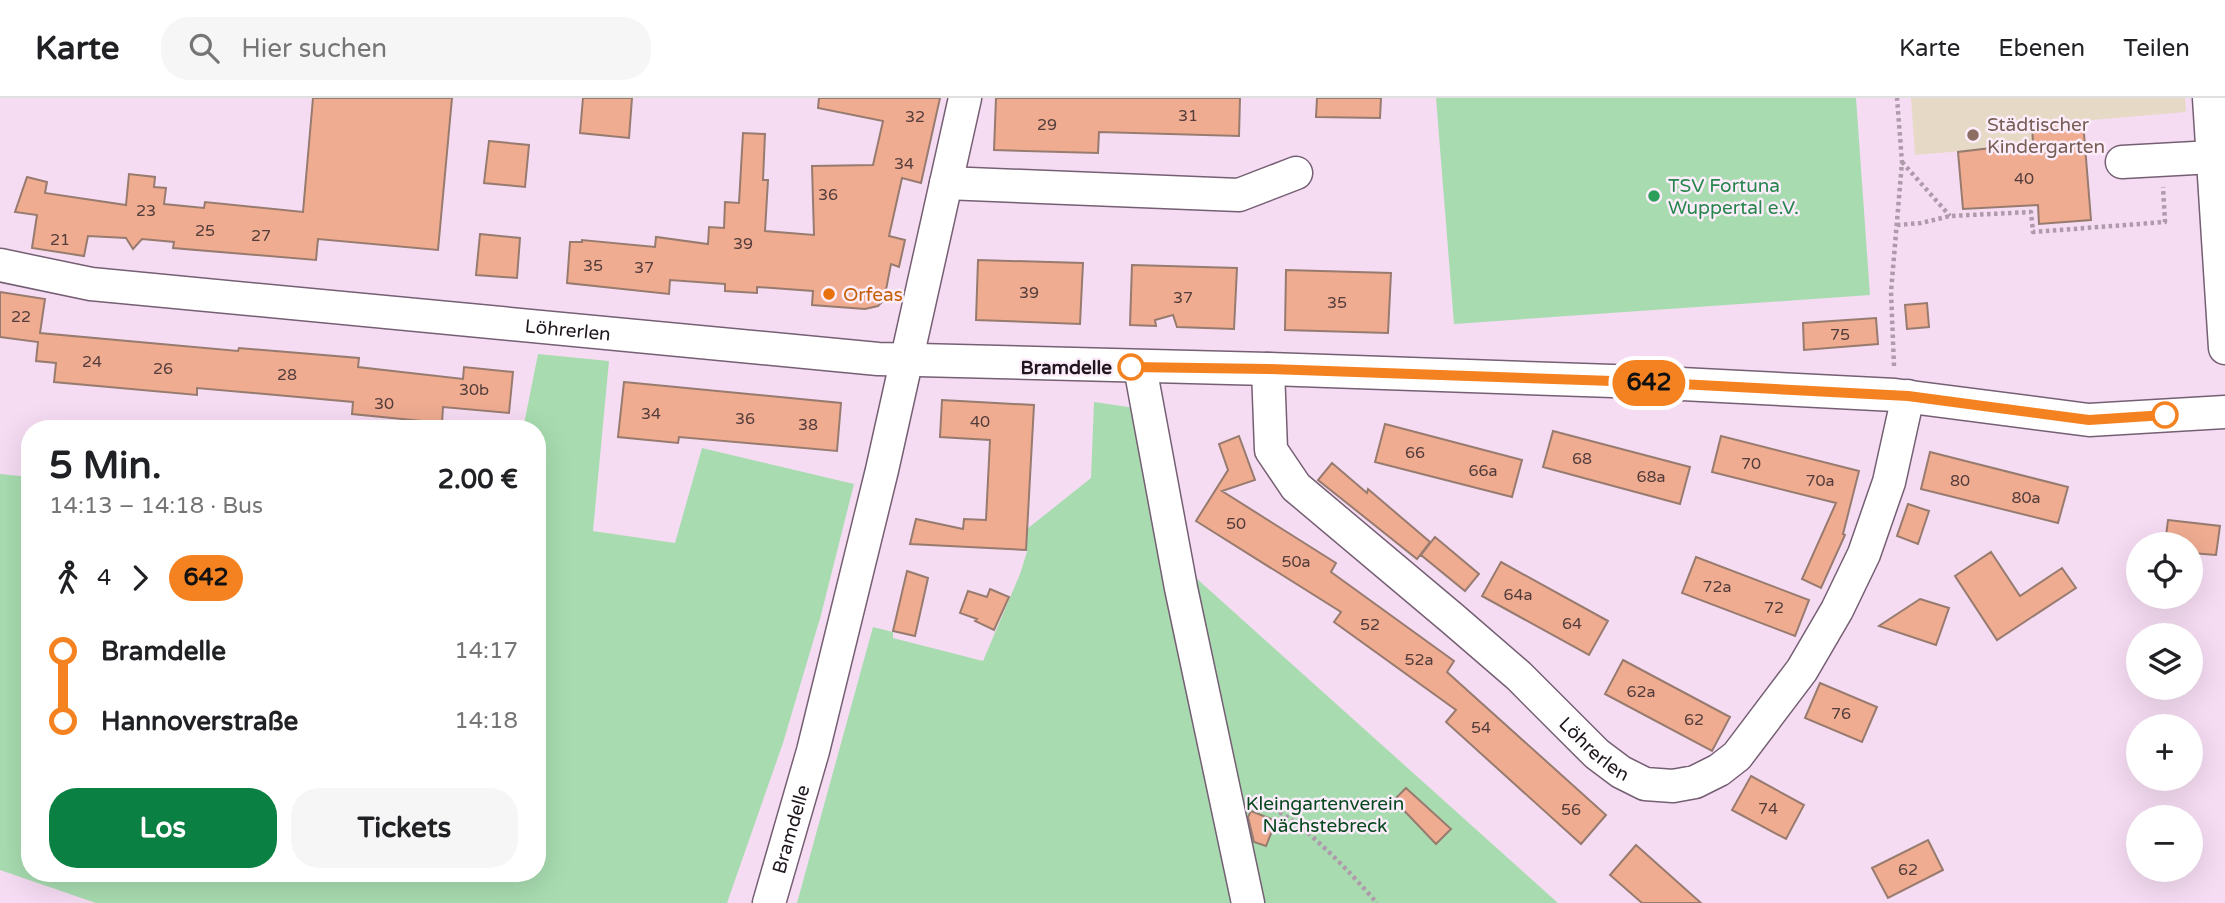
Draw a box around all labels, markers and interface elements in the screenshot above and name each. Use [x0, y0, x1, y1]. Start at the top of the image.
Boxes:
search box [161, 17, 651, 80]
text: Karte [35, 29, 119, 68]
icon: search [185, 29, 223, 67]
text: Hier suchen [241, 33, 387, 64]
text: Karte [1899, 34, 1960, 63]
text: Ebenen [1998, 34, 2085, 63]
text: Teilen [2123, 34, 2190, 63]
house number: 31 [1178, 106, 1198, 126]
house number: 32 [905, 107, 925, 127]
place label: Städtischer Kindergarten [1987, 114, 2105, 158]
house number: 29 [1037, 115, 1057, 135]
marker: Städtischer Kindergarten [1965, 127, 1981, 143]
house number: 34 [894, 154, 914, 174]
house number: 40 [2014, 169, 2034, 189]
place label: TSV Fortuna Wuppertal e.V. [1668, 175, 1799, 219]
house number: 36 [818, 185, 838, 205]
marker: TSV Fortuna Wuppertal e.V. [1646, 188, 1662, 204]
house number: 23 [136, 201, 156, 221]
house number: 25 [195, 221, 215, 241]
house number: 27 [251, 226, 271, 246]
house number: 21 [50, 230, 70, 250]
house number: 39 [733, 234, 753, 254]
house number: 35 [583, 256, 603, 276]
house number: 37 [634, 258, 654, 278]
house number: 39 [1019, 283, 1039, 303]
place label: Orfeas [843, 284, 903, 306]
marker: Orfeas [821, 286, 837, 302]
house number: 37 [1173, 288, 1193, 308]
house number: 35 [1327, 293, 1347, 313]
house number: 22 [11, 307, 31, 327]
street label: Löhrerlen [524, 315, 612, 345]
house number: 75 [1830, 325, 1850, 345]
house number: 24 [82, 352, 102, 372]
marker: Bramdelle [1118, 354, 1144, 380]
place label: Bramdelle [1021, 357, 1112, 379]
house number: 26 [153, 359, 173, 379]
line badge: 642 [1609, 360, 1689, 406]
house number: 28 [277, 365, 297, 385]
text: 642 [1626, 368, 1672, 397]
house number: 30b [459, 380, 489, 400]
house number: 30 [374, 394, 394, 414]
unlabelled marker [2152, 402, 2178, 428]
house number: 34 [641, 404, 661, 424]
house number: 36 [735, 409, 755, 429]
house number: 40 [970, 412, 990, 432]
house number: 38 [798, 415, 818, 435]
text: 5 Min. [49, 443, 162, 489]
house number: 66 [1405, 443, 1425, 463]
house number: 68 [1572, 449, 1592, 469]
house number: 70 [1741, 454, 1761, 474]
house number: 66a [1468, 461, 1498, 481]
text: 2.00 € [438, 464, 518, 495]
house number: 68a [1636, 467, 1666, 487]
house number: 70a [1805, 471, 1835, 491]
house number: 80 [1950, 471, 1970, 491]
house number: 80a [2011, 488, 2041, 508]
text: 14:13 – 14:18 · Bus [49, 492, 263, 520]
house number: 50 [1226, 514, 1246, 534]
map controls [2126, 532, 2203, 882]
button: locate [2126, 532, 2203, 609]
house number: 50a [1281, 552, 1311, 572]
icon: walk [49, 559, 87, 597]
icon: forward [121, 559, 159, 597]
text: 642 [183, 563, 229, 592]
text: 4 [97, 564, 111, 592]
house number: 72a [1702, 577, 1732, 597]
house number: 64a [1503, 585, 1533, 605]
house number: 72 [1764, 598, 1784, 618]
house number: 64 [1562, 614, 1582, 634]
house number: 52 [1360, 615, 1380, 635]
button: layers [2126, 623, 2203, 700]
text: Bramdelle [101, 636, 226, 667]
text: 14:17 [454, 637, 518, 665]
house number: 52a [1404, 650, 1434, 670]
house number: 62a [1626, 682, 1656, 702]
house number: 76 [1831, 704, 1851, 724]
text: Hannoverstraße [101, 706, 298, 737]
text: 14:18 [454, 707, 518, 735]
house number: 62 [1684, 710, 1704, 730]
street label: Löhrerlen [1554, 713, 1632, 786]
button: + [2126, 714, 2203, 791]
house number: 54 [1471, 718, 1491, 738]
street label: Bramdelle [768, 782, 815, 876]
button: Los [49, 788, 277, 868]
button: Tickets [291, 788, 518, 868]
park label: Kleingartenverein Nächstebreck [1246, 793, 1404, 837]
house number: 74 [1758, 799, 1778, 819]
house number: 56 [1561, 800, 1581, 820]
button: − [2126, 805, 2203, 882]
house number: 62 [1898, 860, 1918, 880]

